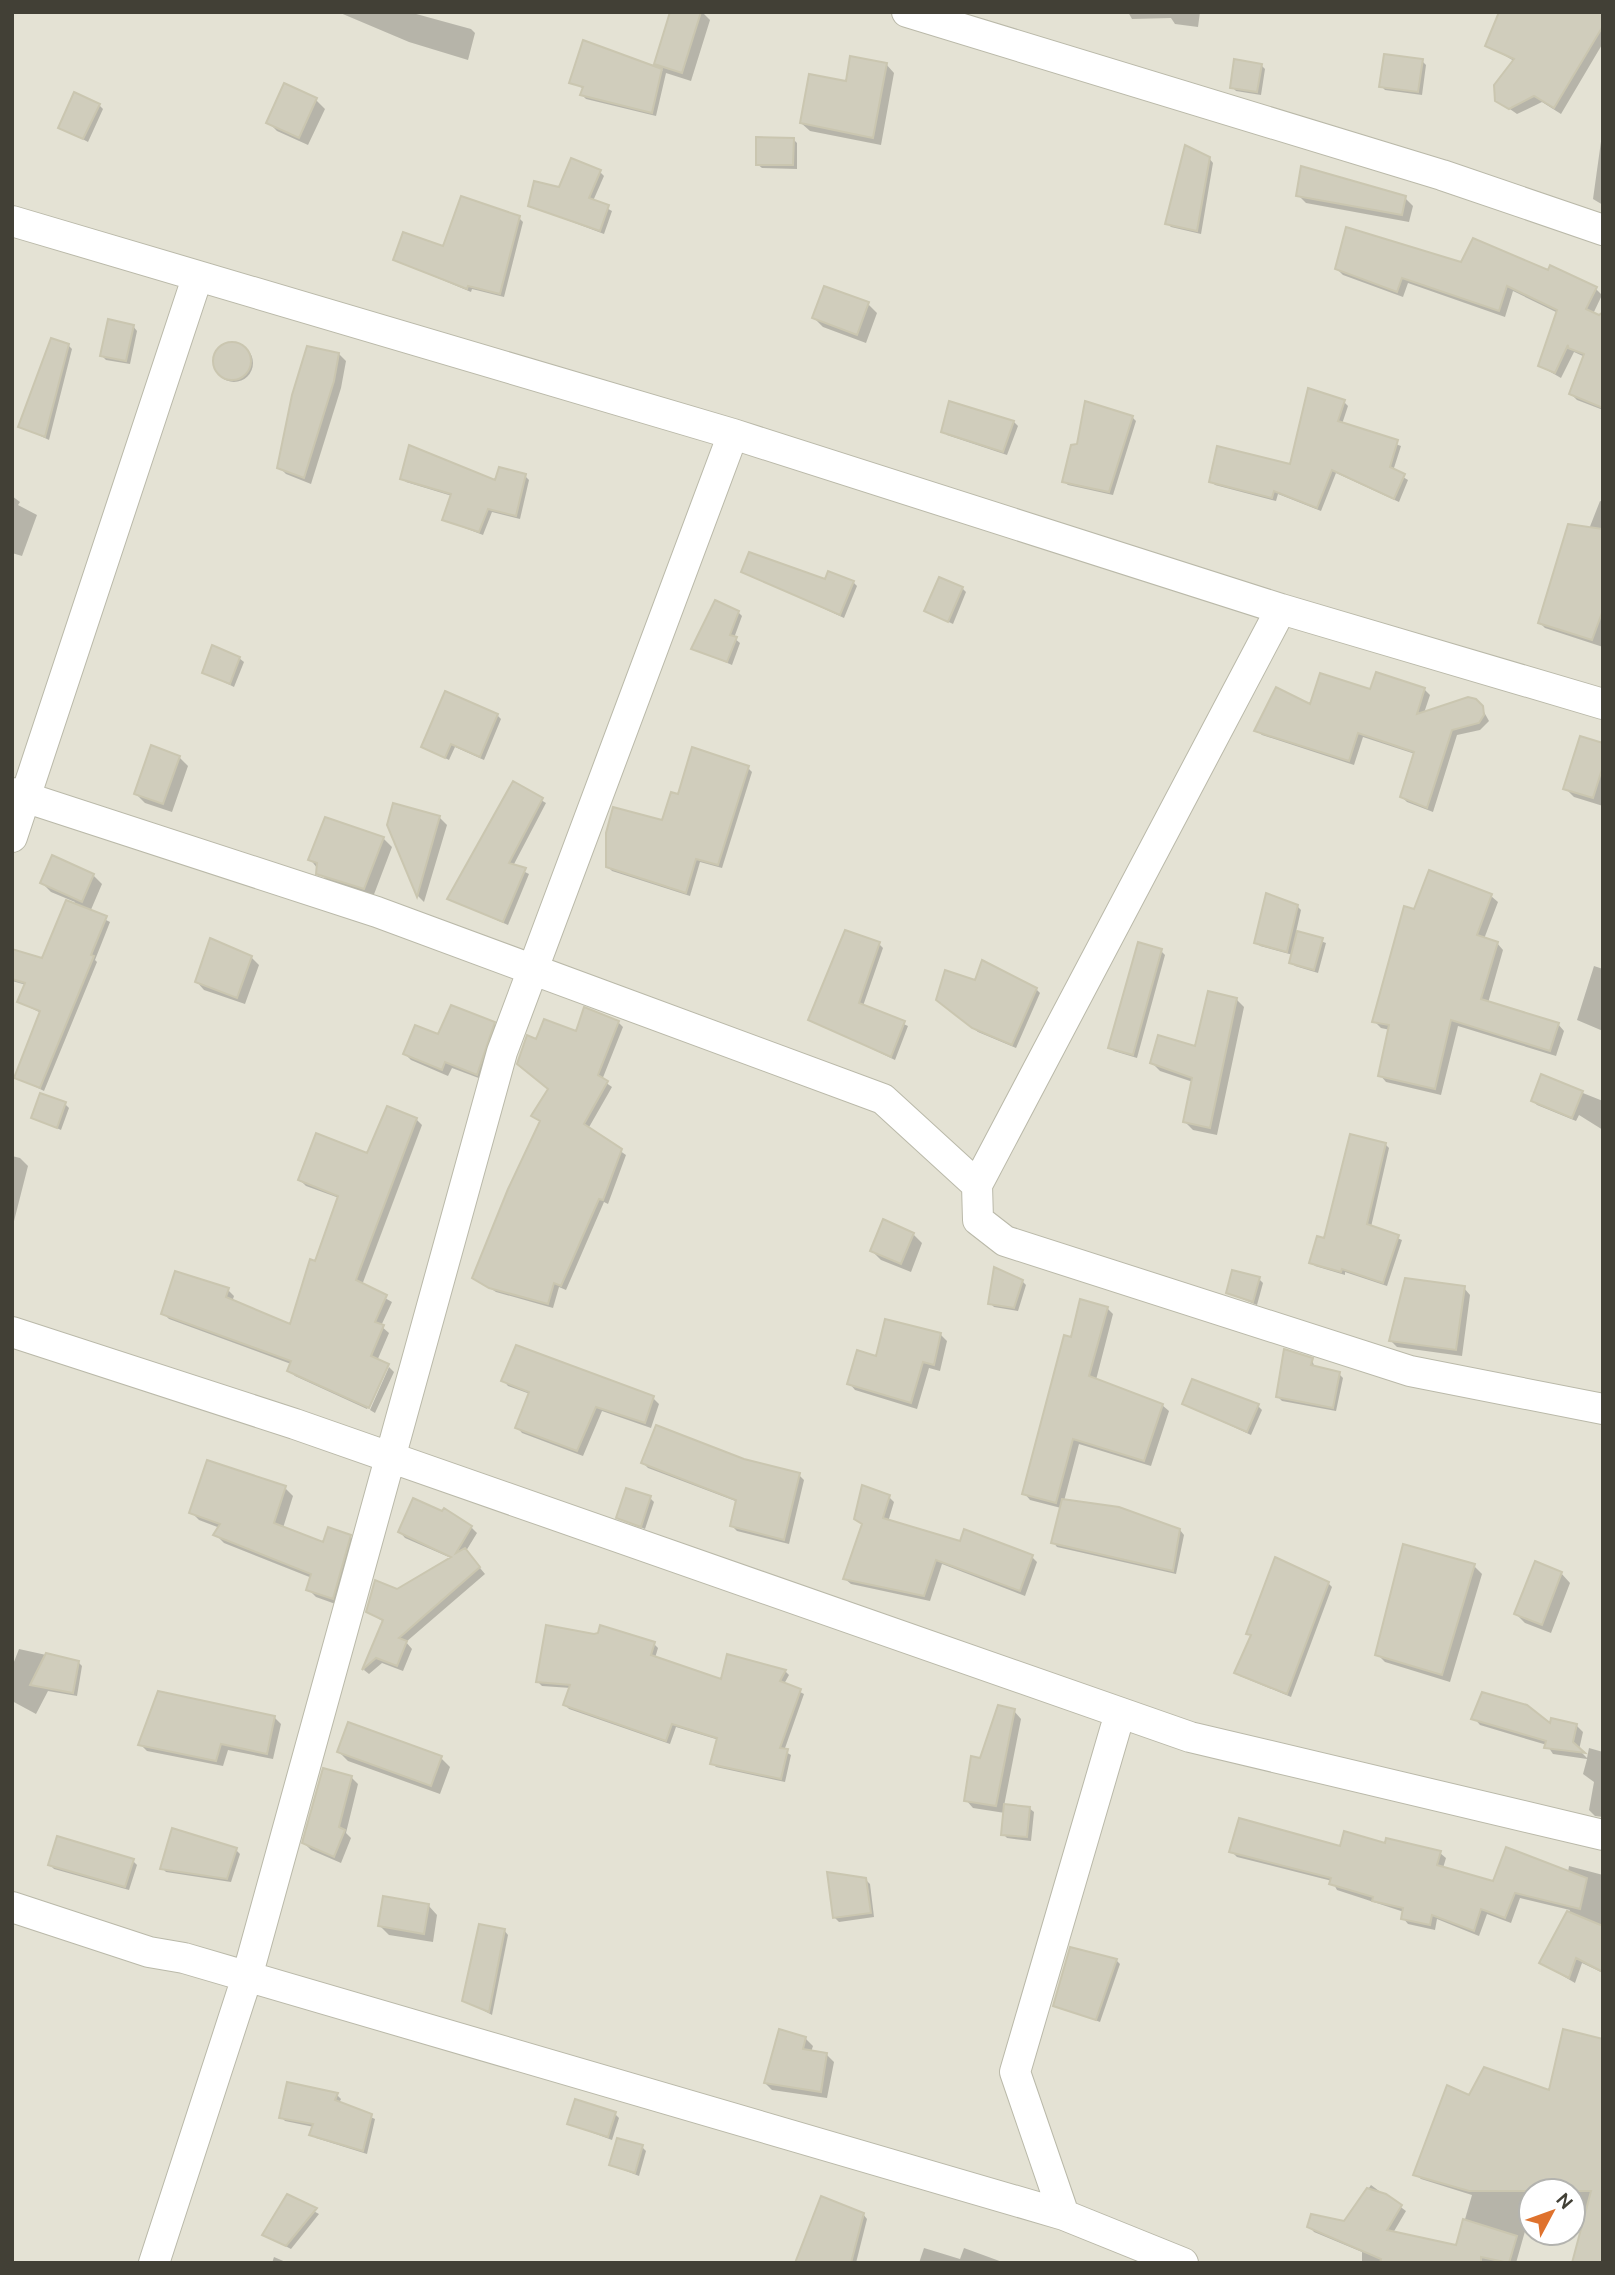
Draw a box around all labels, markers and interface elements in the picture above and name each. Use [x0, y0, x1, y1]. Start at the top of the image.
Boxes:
north arrow [1517, 2177, 1587, 2247]
text: N [1552, 2188, 1578, 2213]

